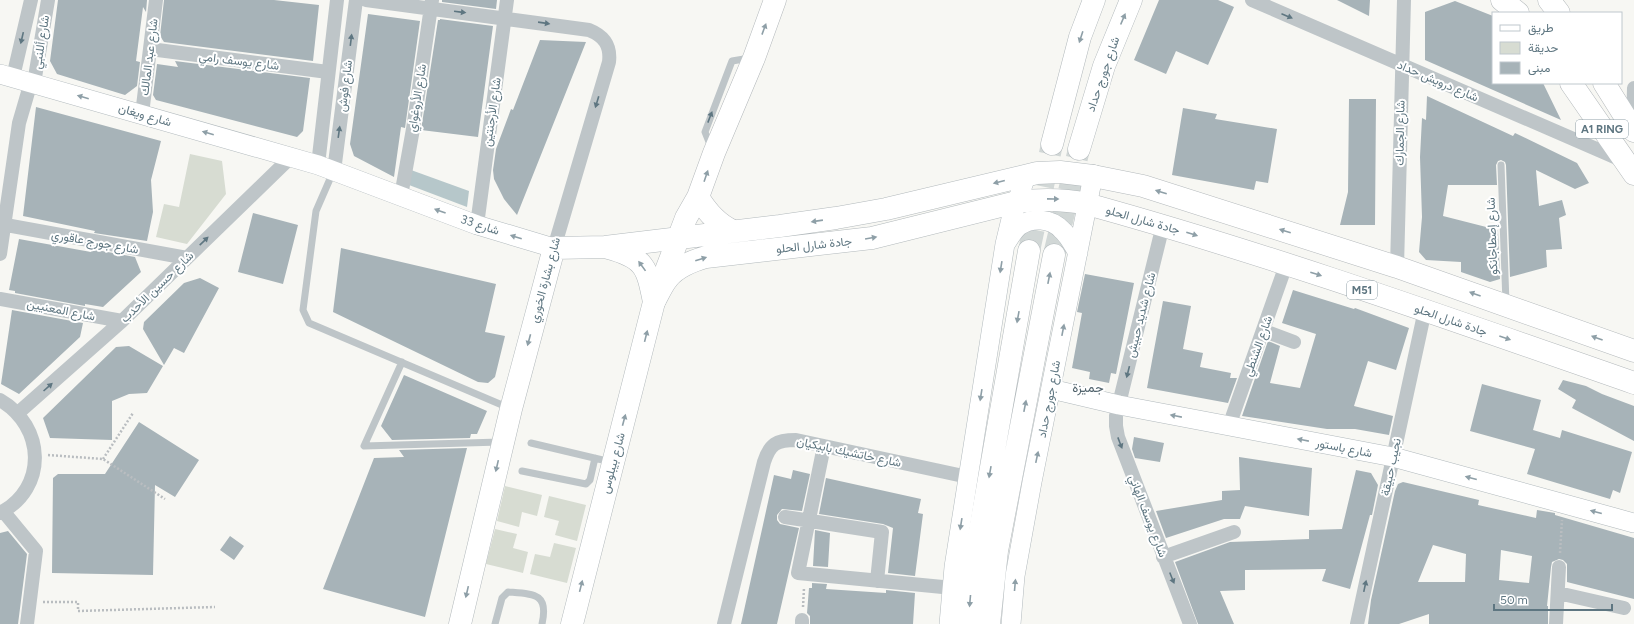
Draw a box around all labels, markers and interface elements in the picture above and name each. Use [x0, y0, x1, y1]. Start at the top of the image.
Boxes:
one-way arrow [454, 9, 466, 15]
legend [1492, 12, 1622, 84]
one-way arrow [1282, 13, 1294, 19]
street label: شارع أللنبي [30, 14, 55, 70]
one-way arrow [1120, 14, 1126, 25]
street label: شارع عبد المالك [137, 18, 163, 97]
one-way arrow [538, 20, 550, 26]
text: طريق [1528, 21, 1554, 36]
one-way arrow [762, 23, 768, 35]
one-way arrow [1077, 31, 1083, 43]
one-way arrow [19, 32, 25, 44]
one-way arrow [347, 34, 354, 47]
street label: شارع جورج حداد [1084, 35, 1124, 114]
text: حديقة [1528, 41, 1558, 55]
street label: شارع يوسف رامي [198, 49, 280, 76]
street label: شارع درويش حداد [1395, 58, 1481, 106]
street label: شارع فوش [335, 59, 357, 113]
text: مبنى [1528, 61, 1550, 76]
street label: شارع الأروغواي [405, 63, 432, 134]
street label: شارع الأرجنتين [480, 77, 506, 148]
one-way arrow [77, 94, 89, 100]
one-way arrow [594, 97, 600, 109]
street label: شارع الجمارك [1392, 100, 1410, 166]
street label: شارع ويغان [116, 101, 173, 131]
one-way arrow [708, 110, 714, 122]
road number: A1 RING [1576, 120, 1628, 138]
one-way arrow [336, 126, 342, 138]
one-way arrow [202, 130, 214, 136]
one-way arrow [703, 170, 709, 182]
one-way arrow [992, 179, 1005, 185]
one-way arrow [1155, 189, 1167, 195]
one-way arrow [1047, 196, 1060, 202]
street label: شارع إصطاجانكو [1484, 197, 1502, 275]
street label: جادة شارل الحلو [1104, 203, 1181, 238]
one-way arrow [434, 208, 446, 214]
street label: شارع 33 [458, 212, 501, 240]
one-way arrow [811, 218, 823, 224]
street label: شارع جورج عاقوري [50, 227, 140, 260]
one-way arrow [1279, 228, 1291, 234]
one-way arrow [1186, 231, 1198, 237]
one-way arrow [510, 234, 522, 240]
street label: جادة شارل الحلو [775, 234, 853, 257]
one-way arrow [865, 234, 877, 240]
one-way arrow [199, 236, 209, 246]
street label: شارع بشارة الخوري [527, 236, 566, 325]
street label: شارع حسين الأحدب [118, 249, 198, 327]
one-way arrow [695, 256, 707, 262]
one-way arrow [638, 260, 646, 271]
one-way arrow [998, 261, 1004, 273]
street label: شارع شديد حبيش [1124, 271, 1160, 360]
one-way arrow [1310, 271, 1322, 277]
one-way arrow [1047, 272, 1053, 285]
road number: M51 [1347, 281, 1377, 299]
one-way arrow [1468, 291, 1480, 297]
street label: شارع المعنيين [25, 297, 96, 325]
street label: جادة شارل الحلو [1412, 301, 1489, 340]
one-way arrow [1014, 311, 1020, 323]
street label: شارع الشنطي [1241, 314, 1278, 379]
one-way arrow [1060, 324, 1066, 336]
one-way arrow [643, 330, 649, 343]
one-way arrow [526, 334, 532, 346]
one-way arrow [1591, 334, 1603, 340]
one-way arrow [1500, 336, 1512, 342]
street label: شارع جورج حداد [1035, 359, 1065, 439]
one-way arrow [1124, 365, 1130, 378]
district label: جميزة [1072, 380, 1104, 396]
one-way arrow [42, 383, 53, 392]
one-way arrow [978, 389, 984, 401]
one-way arrow [1022, 400, 1028, 412]
one-way arrow [621, 413, 627, 425]
one-way arrow [1170, 413, 1182, 419]
street label: شارع بيبلوس [598, 431, 630, 496]
street label: شارع خاتشيك بابيكيان [795, 434, 903, 472]
street label: شارع باستور [1313, 435, 1373, 462]
one-way arrow [1297, 437, 1309, 443]
street label: نجيب حبيقة [1378, 437, 1404, 497]
one-way arrow [1117, 438, 1123, 450]
one-way arrow [1035, 451, 1041, 463]
one-way arrow [494, 459, 500, 472]
one-way arrow [987, 466, 993, 478]
street label: شارع يوسف الهاني [1123, 473, 1170, 560]
one-way arrow [1465, 475, 1477, 481]
one-way arrow [1590, 509, 1603, 515]
one-way arrow [958, 518, 964, 530]
one-way arrow [1169, 572, 1175, 584]
one-way arrow [1011, 579, 1018, 591]
one-way arrow [578, 580, 584, 592]
one-way arrow [1363, 580, 1369, 592]
one-way arrow [464, 586, 470, 598]
scale bar [1494, 586, 1612, 612]
text: 50 m [1500, 593, 1528, 607]
one-way arrow [967, 595, 973, 607]

